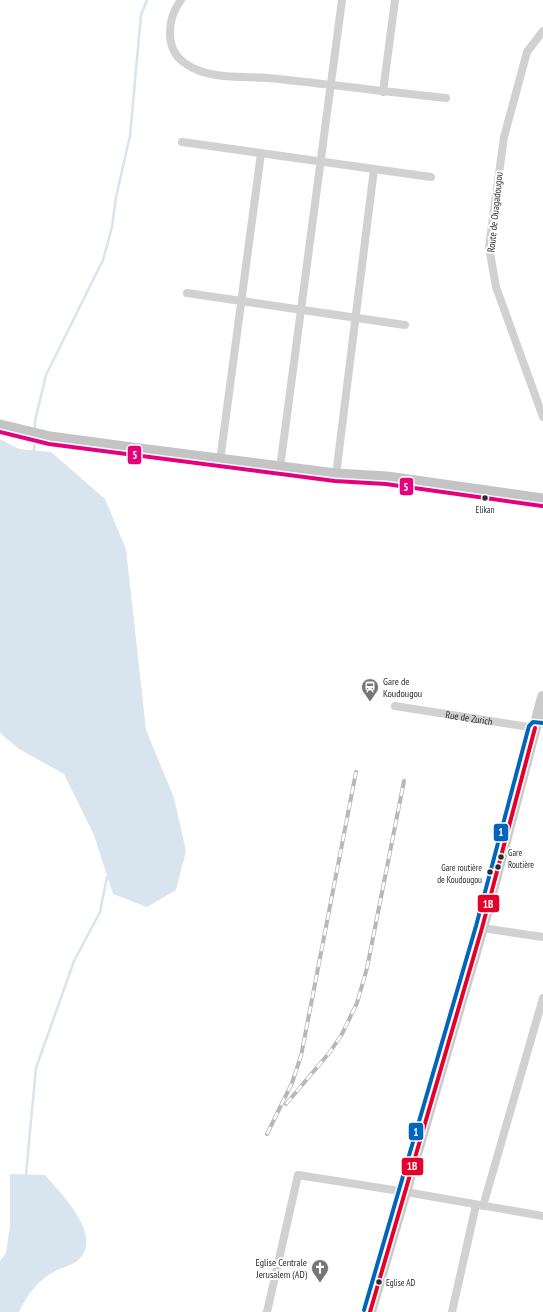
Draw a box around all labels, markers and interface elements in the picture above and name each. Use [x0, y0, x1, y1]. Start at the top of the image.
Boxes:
street label: Route de Ouagadougou [484, 171, 506, 253]
line badge: 5 [127, 445, 142, 465]
text: 5 [132, 448, 138, 462]
line badge: 5 [399, 477, 414, 496]
text: 5 [403, 480, 409, 494]
marker: Elikan [480, 493, 490, 503]
place label: Elikan [476, 504, 495, 515]
place label: Gare de Koudougou [383, 675, 422, 700]
station icon: Gare de Koudougou [360, 677, 380, 702]
street label: Rue de Zurich [445, 708, 493, 728]
line badge: 1 [493, 823, 509, 842]
text: 1 [498, 825, 504, 839]
place label: Gare Routière [508, 847, 534, 870]
marker: Gare Routière [496, 852, 506, 862]
place label: Gare routière de Koudougou [437, 862, 482, 885]
unlabelled marker [493, 862, 503, 872]
marker: Gare routière de Koudougou [485, 867, 495, 877]
line badge: 1B [477, 894, 500, 913]
text: 1B [483, 897, 494, 911]
line badge: 1 [408, 1122, 424, 1141]
text: 1 [413, 1125, 419, 1139]
line badge: 1B [401, 1157, 424, 1176]
text: 1B [407, 1159, 418, 1173]
place label: Eglise Centrale Jerusalem (AD) [255, 1256, 308, 1281]
church icon: Eglise Centrale Jerusalem (AD) [310, 1258, 330, 1283]
marker: Eglise AD [374, 1277, 384, 1287]
place label: Eglise AD [386, 1277, 415, 1288]

